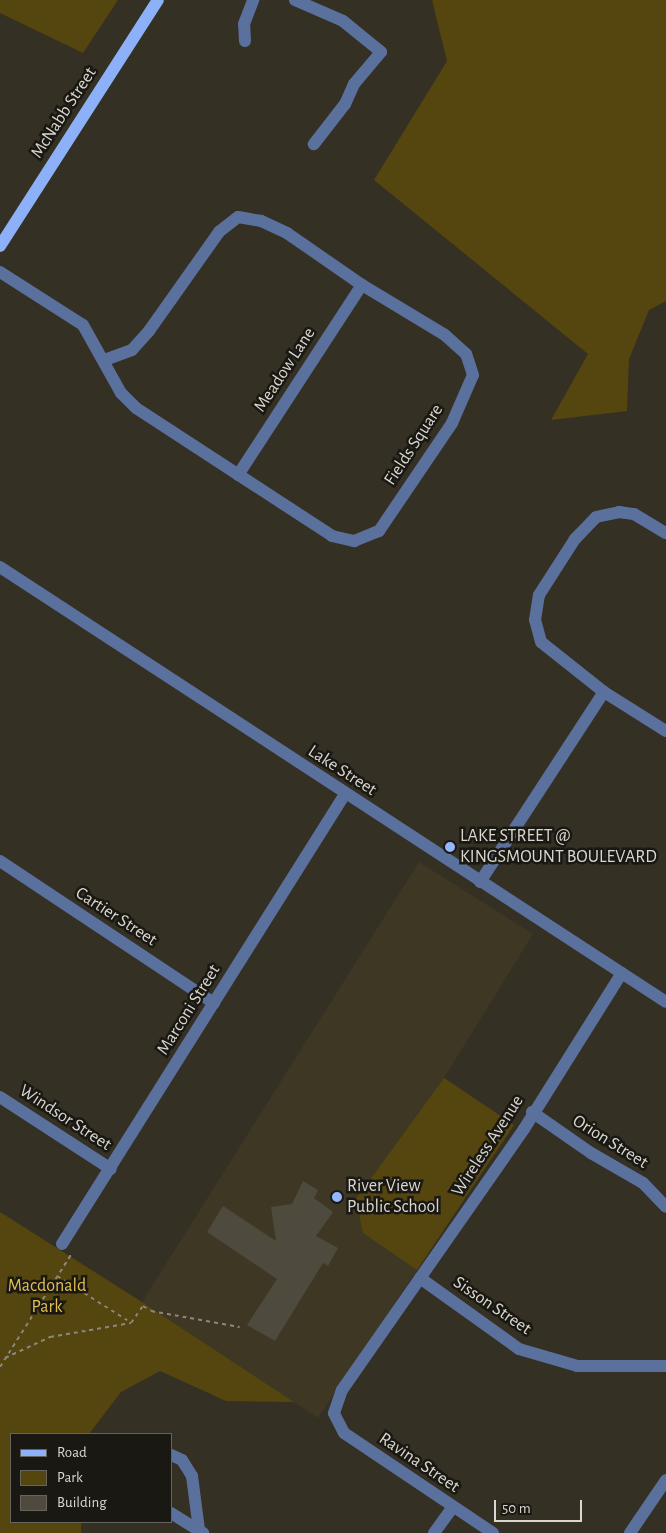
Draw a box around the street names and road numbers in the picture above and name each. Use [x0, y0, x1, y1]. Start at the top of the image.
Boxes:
street label: McNabb Street [27, 63, 101, 163]
street label: Meadow Lane [250, 324, 320, 416]
street label: Fields Square [380, 400, 448, 490]
street label: Lake Street [304, 741, 380, 801]
street label: Cartier Street [71, 883, 161, 951]
street label: Marconi Street [153, 961, 225, 1059]
street label: Windsor Street [15, 1080, 115, 1156]
street label: Wireless Avenue [447, 1091, 529, 1201]
street label: Orion Street [568, 1110, 652, 1174]
street label: Sisson Street [449, 1272, 535, 1340]
street label: Ravina Street [375, 1428, 463, 1498]

